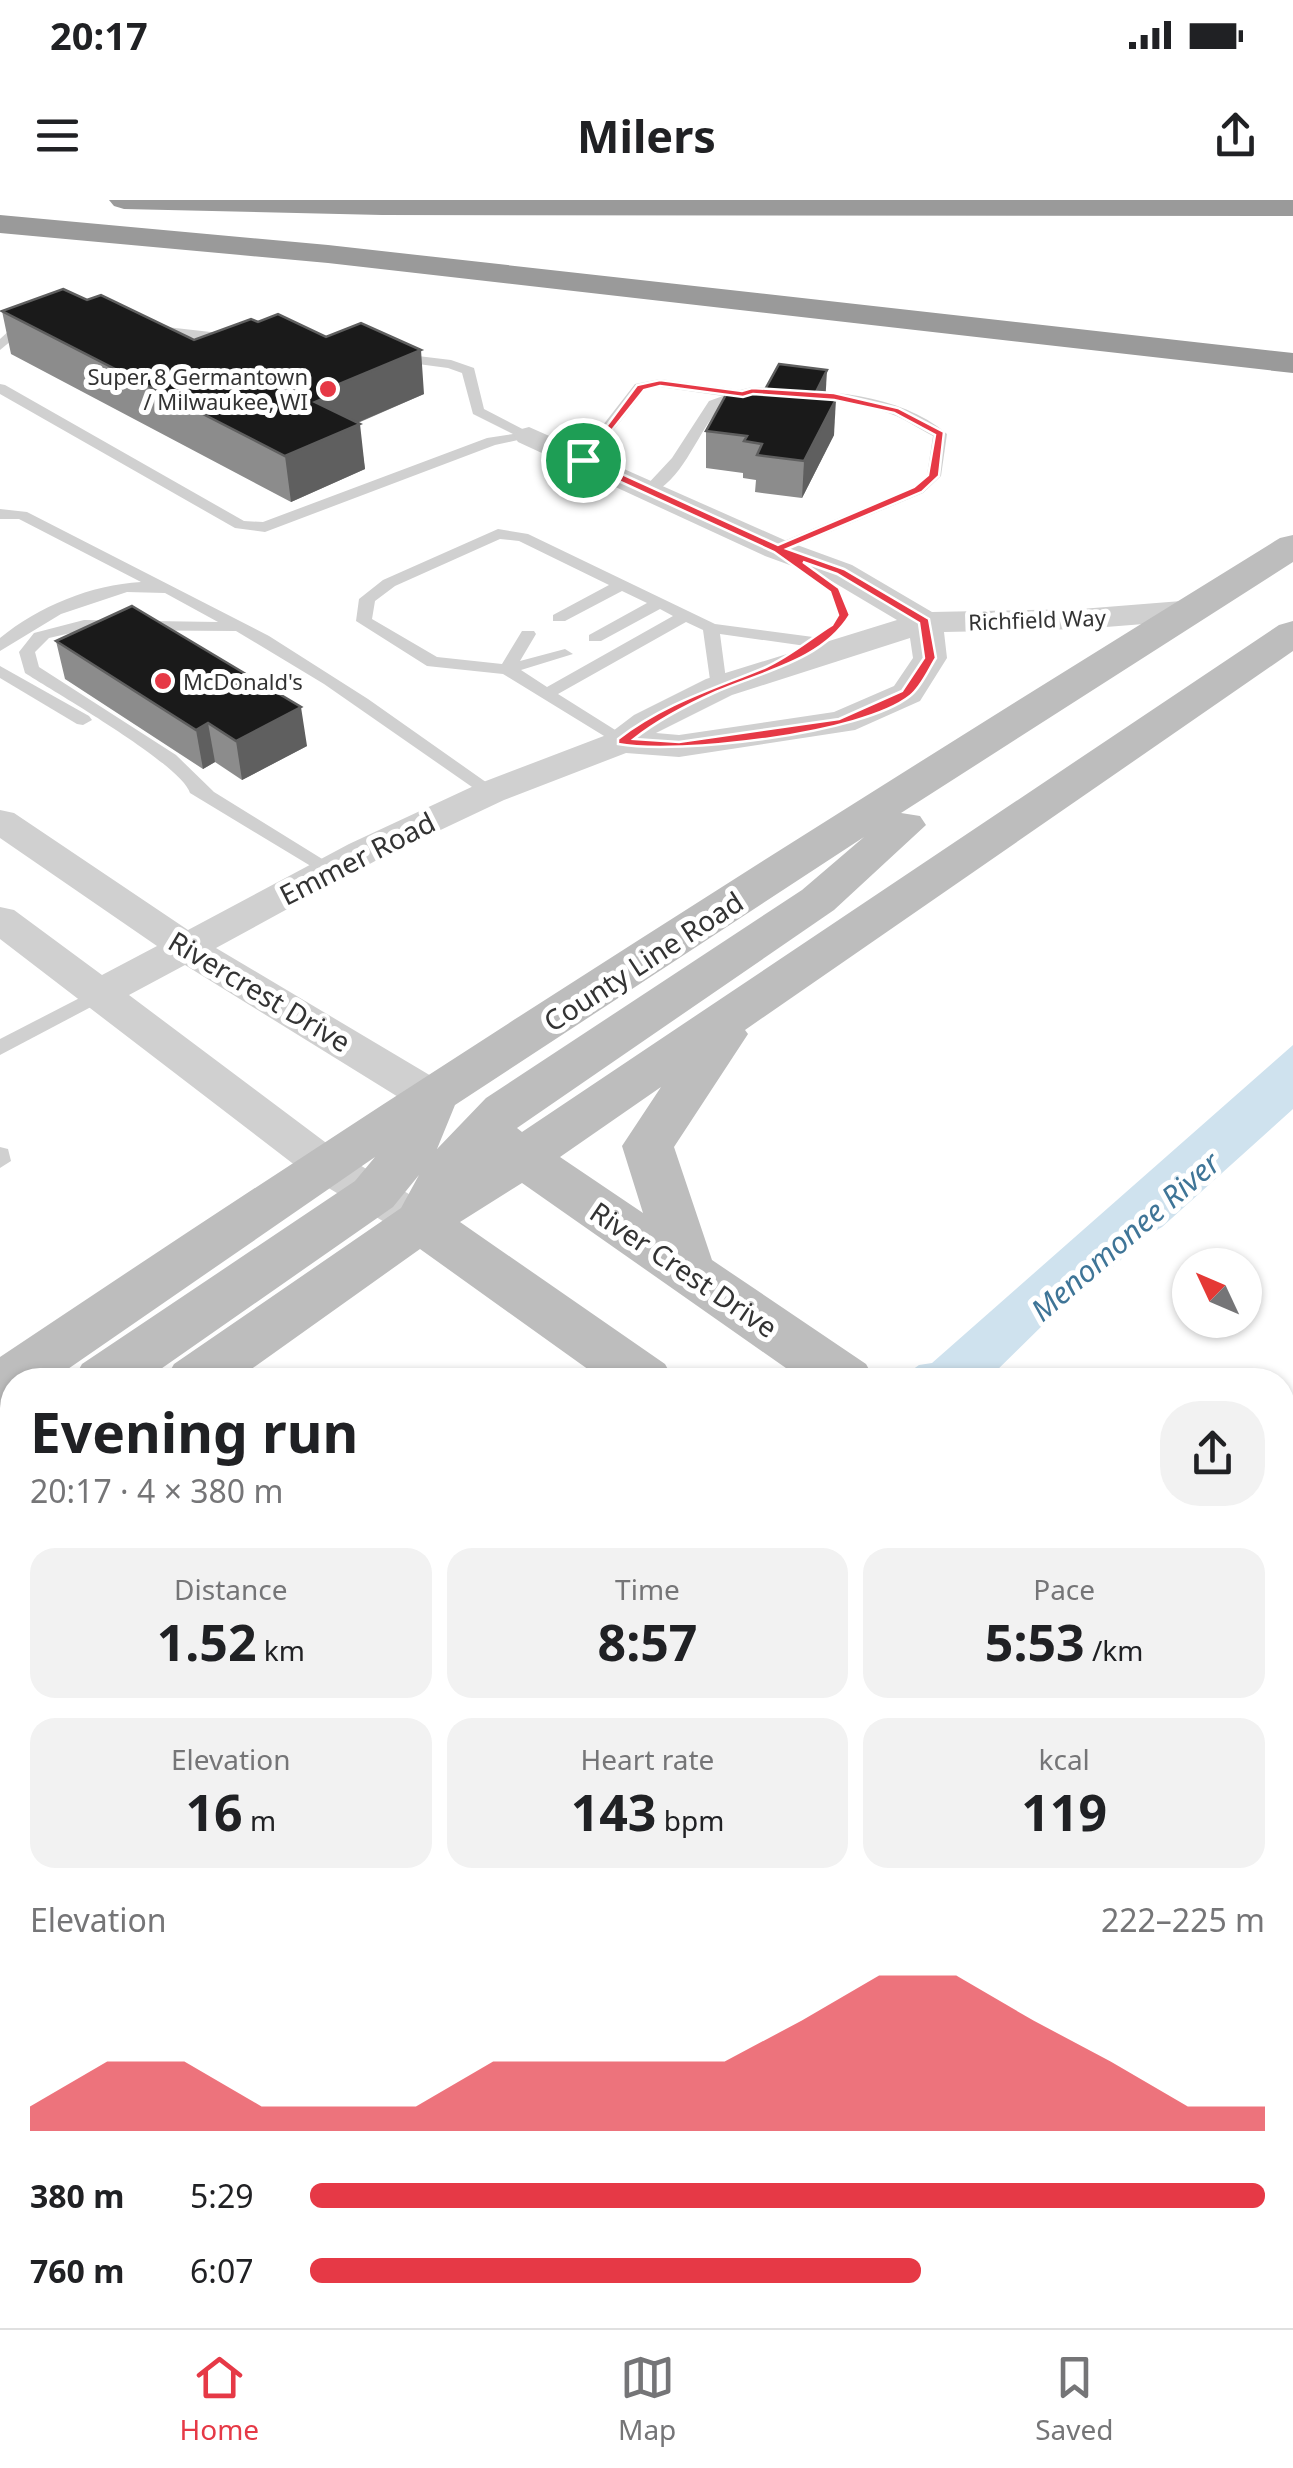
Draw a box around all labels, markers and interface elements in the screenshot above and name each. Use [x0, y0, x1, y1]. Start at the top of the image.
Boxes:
text: 20:17 [50, 9, 148, 61]
text: Milers [577, 105, 716, 166]
icon: menu [30, 108, 85, 163]
icon: share [1208, 108, 1263, 163]
place label: Super 8 Germantown / Milwaukee, WI [88, 361, 308, 416]
marker: Super 8 Germantown / Milwaukee, WI [317, 378, 339, 400]
pin [541, 418, 626, 503]
icon: arrive [556, 433, 611, 488]
street label: Richfield Way [968, 602, 1107, 636]
place label: McDonald's [183, 666, 303, 696]
marker: McDonald's [152, 670, 174, 692]
street label: Emmer Road [273, 803, 441, 913]
street label: County Line Road [536, 882, 750, 1040]
street label: Rivercrest Drive [162, 922, 358, 1060]
water label: Menomonee River [1022, 1142, 1229, 1330]
street label: River Crest Drive [583, 1192, 785, 1346]
north arrow [1172, 1248, 1262, 1338]
map controls [1172, 1248, 1262, 1338]
text: Evening run [30, 1394, 358, 1469]
button: share [1160, 1401, 1265, 1506]
text: 20:17 · 4 × 380 m [30, 1469, 283, 1512]
text: Distance [174, 1570, 288, 1608]
text: Time [615, 1570, 680, 1608]
text: Pace [1033, 1570, 1095, 1608]
text: 1.52 [157, 1608, 257, 1676]
text: 8:57 [598, 1608, 697, 1676]
text: 5:53 [985, 1608, 1085, 1676]
text: km [257, 1631, 305, 1669]
text: /km [1085, 1631, 1144, 1669]
text: Elevation [171, 1740, 291, 1778]
text: Heart rate [581, 1740, 714, 1778]
text: kcal [1038, 1740, 1090, 1778]
text: 16 [185, 1778, 243, 1846]
text: 143 [571, 1778, 656, 1846]
text: 119 [1021, 1778, 1107, 1846]
text: m [243, 1801, 276, 1839]
text: bpm [656, 1801, 724, 1839]
text: Elevation [30, 1898, 167, 1941]
text: 222–225 m [1101, 1898, 1265, 1941]
text: 380 m [30, 2174, 124, 2217]
text: 5:29 [190, 2174, 254, 2217]
text: 760 m [30, 2249, 124, 2292]
text: 6:07 [190, 2249, 254, 2292]
tab: Home [179, 2350, 259, 2448]
tab: Map [618, 2350, 676, 2448]
tab: Saved [1035, 2350, 1114, 2448]

